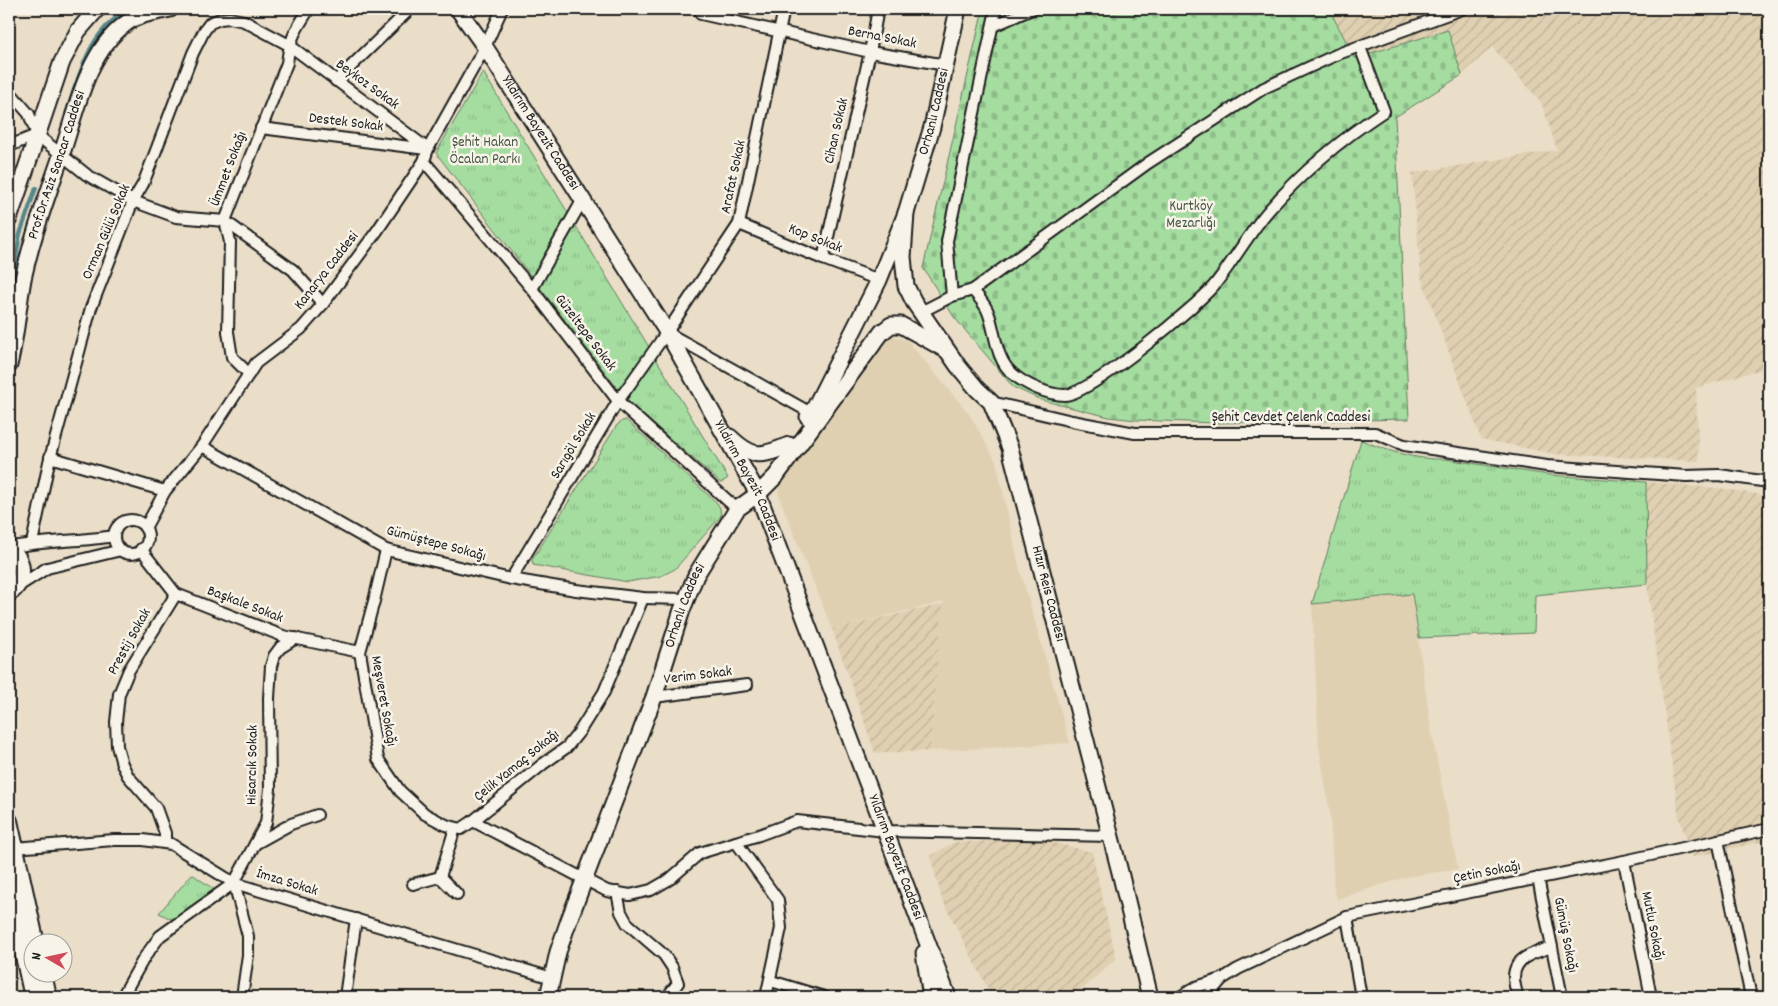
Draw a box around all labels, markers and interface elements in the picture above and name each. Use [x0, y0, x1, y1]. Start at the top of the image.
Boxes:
street label: Berna Sokak [846, 21, 918, 55]
street label: Beykoz Sokak [330, 54, 404, 116]
street label: Orhanlı Caddesi [913, 66, 956, 158]
street label: Yıldırım Bayezit Caddesi [495, 72, 585, 195]
street label: Prof.Dr.Aziz Sancar Caddesi [23, 88, 92, 242]
street label: Cihan Sokak [819, 96, 855, 166]
street label: Destek Sokak [307, 108, 385, 138]
street label: Ümmet Sokağı [205, 128, 253, 210]
park label: Şehit Hakan Öcalan Parkı [450, 132, 520, 171]
street label: Arafat Sokak [715, 138, 753, 216]
street label: Orman Gülü Sokak [77, 181, 137, 283]
park label: Kurtköy Mezarlığı [1166, 196, 1216, 235]
street label: Kop Sokak [785, 218, 845, 260]
street label: Kanarya Caddesi [289, 227, 365, 315]
street label: Güzeltepe Sokak [549, 290, 621, 376]
street label: Şehit Cevdet Çelenk Caddesi [1212, 407, 1371, 429]
street label: Sarıgöl Sokak [545, 408, 603, 484]
street label: Yıldırım Bayezit Caddesi [708, 416, 786, 544]
street label: Gümüştepe Sokağı [384, 520, 488, 568]
street label: Hızır Reis Caddesi [1025, 543, 1071, 644]
street label: Orhanlı Caddesi [659, 559, 712, 651]
street label: Başkale Sokak [204, 580, 286, 630]
street label: Prestij Sokak [103, 604, 157, 680]
street label: Meşveret Sokağı [364, 654, 402, 748]
street label: Verim Sokak [663, 661, 733, 691]
street label: Çelik Yamaç Sokağı [469, 724, 565, 807]
street label: Hisarcık Sokak [241, 725, 265, 805]
street label: Yıldırım Bayezit Caddesi [862, 792, 929, 923]
street label: Çetin Sokağı [1452, 856, 1523, 890]
street label: İmza Sokak [254, 863, 320, 903]
street label: Mutlu Sokağı [1635, 890, 1670, 963]
street label: Gümüş Sokağı [1547, 895, 1583, 975]
north arrow [22, 934, 72, 984]
text: N [27, 951, 48, 961]

